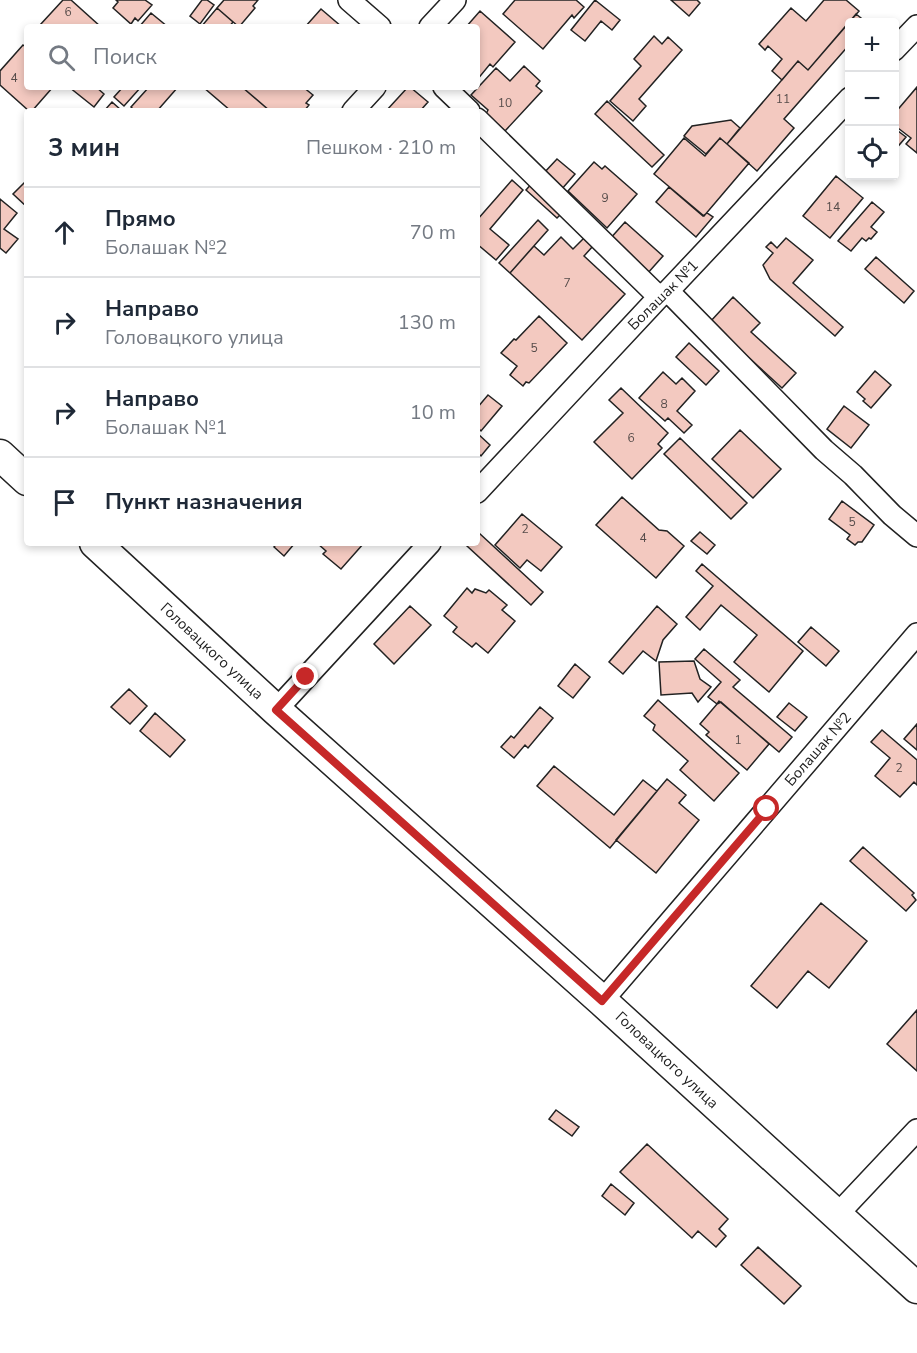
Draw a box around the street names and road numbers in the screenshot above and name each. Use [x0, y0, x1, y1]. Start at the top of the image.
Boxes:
street label: Болашак №1 [623, 255, 703, 335]
street label: Головацкого улица [156, 598, 268, 704]
street label: Болашак №2 [780, 708, 856, 790]
street label: Головацкого улица [611, 1007, 723, 1113]

